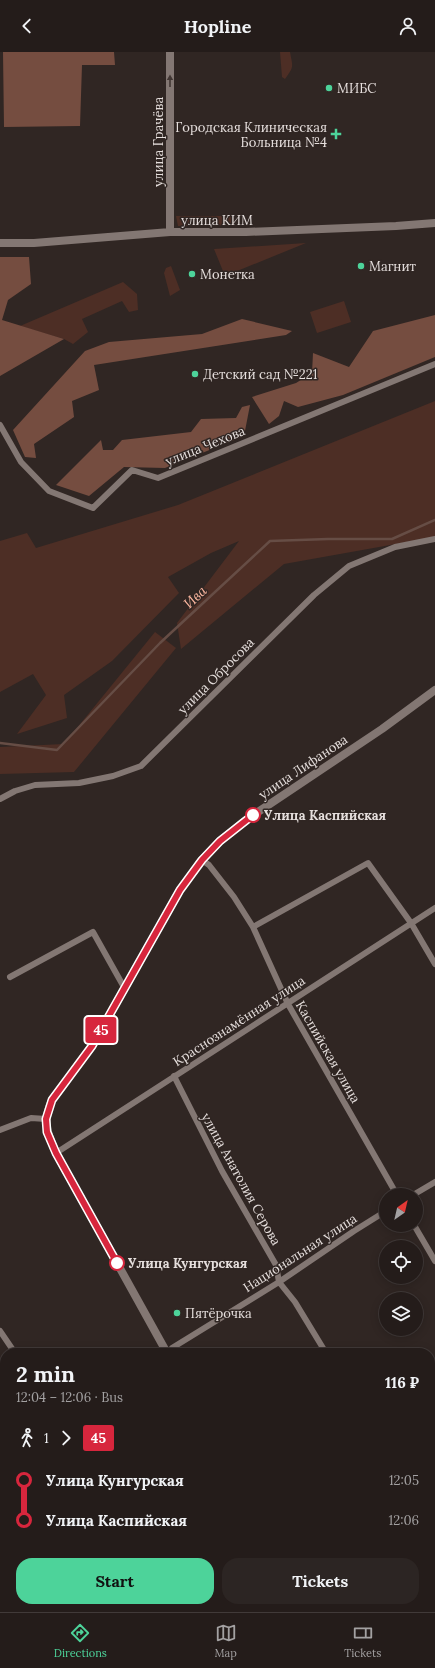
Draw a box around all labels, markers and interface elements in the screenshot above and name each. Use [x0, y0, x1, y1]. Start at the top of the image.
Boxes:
icon: back [16, 15, 38, 37]
text: Hopline [184, 15, 251, 38]
icon: person [397, 15, 419, 37]
one-way arrow [167, 74, 173, 87]
place label: МИБС [337, 80, 376, 97]
marker: МИБС [324, 83, 334, 93]
street label: улица Грачёва [150, 97, 167, 187]
place label: Городская Клиническая Больница №4 [175, 119, 327, 151]
marker: Городская Клиническая Больница №4 [330, 128, 342, 140]
street label: улица КИМ [181, 212, 253, 229]
place label: Магнит [369, 258, 417, 275]
marker: Магнит [356, 261, 366, 271]
place label: Монетка [200, 266, 255, 283]
marker: Монетка [187, 269, 197, 279]
place label: Детский сад №221 [203, 366, 318, 383]
marker: Детский сад №221 [190, 369, 200, 379]
street label: улица Чехова [163, 422, 248, 470]
water label: Ива [180, 582, 211, 612]
street label: улица Обросова [174, 634, 258, 718]
street label: улица Лифанова [255, 731, 351, 803]
marker: Улица Каспийская [245, 807, 261, 823]
place label: Улица Каспийская [264, 807, 387, 824]
street label: Краснознамённая улица [170, 972, 308, 1070]
street label: Каспийская улица [292, 998, 364, 1106]
line badge: 45 [83, 1017, 119, 1043]
text: 45 [93, 1021, 109, 1039]
street label: улица Анатолия Серова [197, 1110, 285, 1249]
north arrow [379, 1188, 423, 1232]
map controls [379, 1188, 423, 1336]
street label: Национальная улица [240, 1210, 360, 1296]
button: locate [379, 1240, 423, 1284]
marker: Улица Кунгурская [109, 1255, 125, 1271]
place label: Улица Кунгурская [128, 1255, 248, 1272]
button: layers [379, 1292, 423, 1336]
place label: Пятёрочка [185, 1305, 252, 1322]
marker: Пятёрочка [172, 1308, 182, 1318]
text: 2 min [16, 1360, 75, 1388]
text: 116 ₽ [385, 1373, 419, 1392]
text: 12:04 – 12:06 · Bus [16, 1389, 123, 1406]
icon: walk [16, 1427, 38, 1449]
icon: forward [55, 1427, 77, 1449]
text: 45 [91, 1429, 106, 1447]
text: 1 [44, 1430, 49, 1447]
text: Улица Кунгурская [46, 1471, 184, 1490]
text: 12:05 [389, 1472, 419, 1489]
text: Улица Каспийская [46, 1511, 187, 1530]
text: 12:06 [388, 1512, 419, 1529]
button: Start [16, 1558, 214, 1604]
button: Tickets [222, 1558, 419, 1604]
tab: Directions [54, 1622, 107, 1660]
tab: Map [214, 1622, 237, 1660]
tab: Tickets [344, 1622, 381, 1660]

